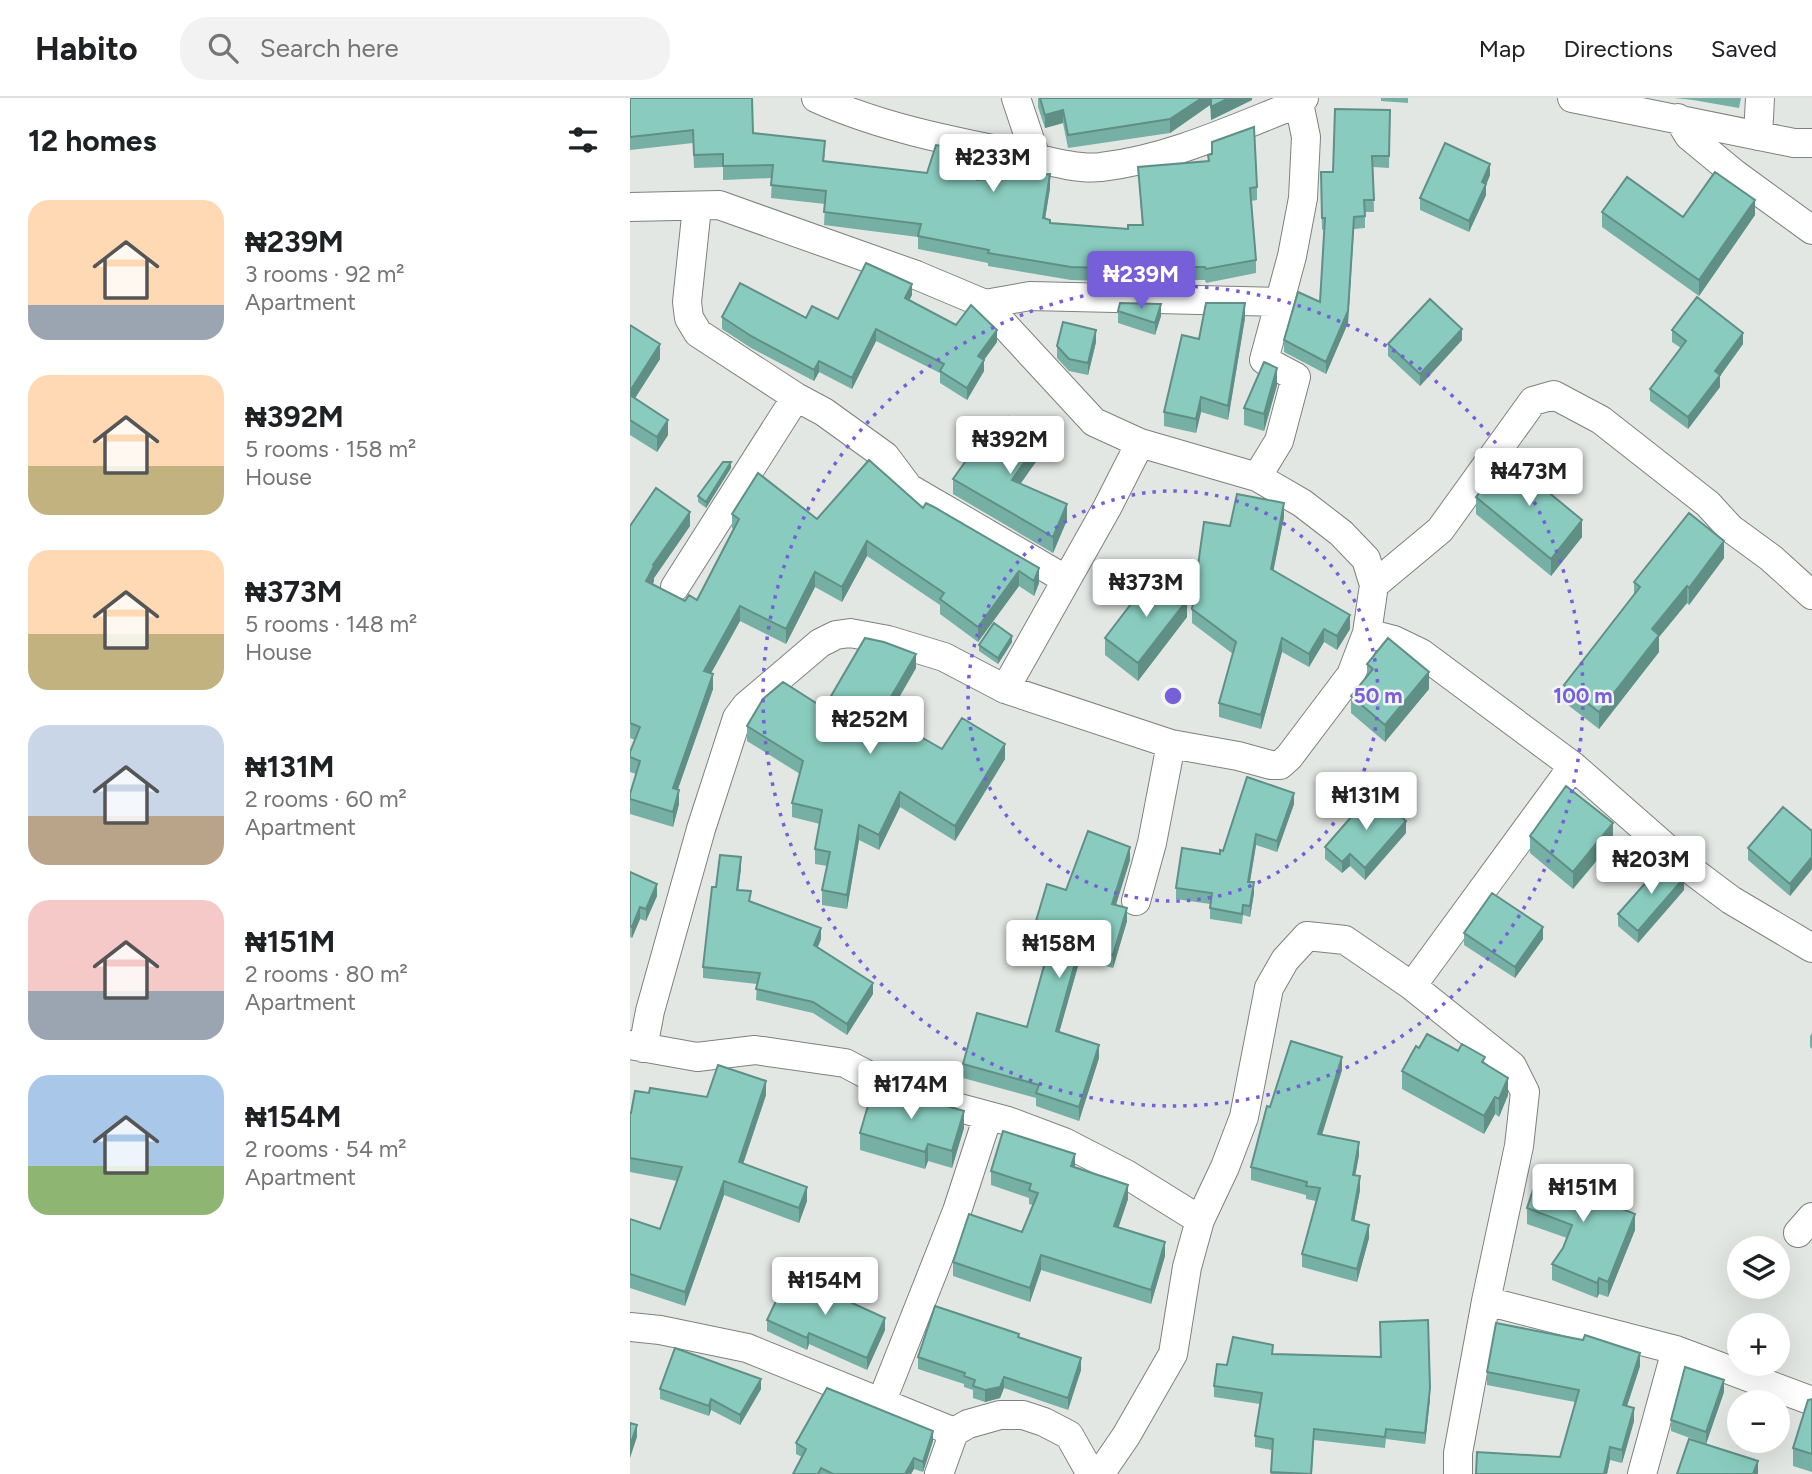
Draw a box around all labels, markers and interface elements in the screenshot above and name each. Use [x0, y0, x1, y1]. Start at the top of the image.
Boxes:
search box [180, 17, 670, 80]
text: Habito [35, 29, 138, 68]
icon: search [204, 29, 242, 67]
text: Search here [260, 32, 399, 64]
text: Map [1479, 34, 1525, 63]
text: Directions [1563, 34, 1673, 63]
text: Saved [1711, 34, 1777, 63]
icon: filters [564, 121, 602, 159]
text: 12 homes [28, 122, 156, 159]
pin: ₦233M [944, 134, 1042, 194]
text: ₦233M [955, 143, 1031, 171]
text: ₦239M [245, 223, 344, 260]
icon: home [84, 228, 168, 312]
pin: ₦239M [1092, 252, 1190, 311]
text: 3 rooms · 92 m² [245, 260, 405, 288]
text: ₦239M [1103, 260, 1179, 288]
text: Apartment [245, 288, 356, 316]
text: ₦392M [245, 398, 344, 435]
icon: home [84, 403, 168, 487]
pin: ₦392M [961, 416, 1059, 476]
text: ₦392M [972, 425, 1048, 453]
text: 5 rooms · 158 m² [245, 435, 416, 463]
pin: ₦473M [1480, 448, 1578, 508]
text: ₦473M [1491, 457, 1567, 485]
text: House [245, 463, 312, 491]
pin: ₦373M [1097, 560, 1195, 619]
text: ₦373M [1109, 568, 1183, 596]
text: ₦373M [245, 573, 342, 610]
icon: home [84, 578, 168, 662]
text: 5 rooms · 148 m² [245, 610, 417, 638]
text: House [245, 638, 312, 666]
text: 50 m [1353, 683, 1403, 708]
text: 100 m [1553, 683, 1613, 708]
centre of rings [1161, 684, 1185, 708]
pin: ₦252M [821, 696, 919, 756]
text: ₦252M [832, 705, 908, 733]
text: ₦131M [245, 748, 334, 785]
icon: home [84, 753, 168, 837]
pin: ₦131M [1317, 772, 1415, 832]
text: ₦131M [1332, 781, 1400, 809]
text: 2 rooms · 60 m² [245, 785, 407, 813]
text: Apartment [245, 813, 356, 841]
pin: ₦203M [1602, 836, 1700, 896]
text: ₦203M [1612, 845, 1690, 873]
pin: ₦158M [1010, 920, 1108, 980]
text: ₦151M [245, 923, 335, 960]
icon: home [84, 928, 168, 1012]
text: ₦158M [1022, 929, 1096, 957]
text: 2 rooms · 80 m² [245, 960, 408, 988]
text: Apartment [245, 988, 356, 1016]
pin: ₦174M [862, 1062, 960, 1121]
text: ₦174M [874, 1070, 948, 1098]
text: ₦154M [245, 1098, 341, 1135]
icon: home [84, 1103, 168, 1187]
text: 2 rooms · 54 m² [245, 1135, 407, 1163]
text: Apartment [245, 1163, 356, 1191]
pin: ₦151M [1534, 1164, 1632, 1224]
text: ₦151M [1548, 1173, 1618, 1201]
map controls [1727, 1236, 1790, 1453]
button: layers [1727, 1236, 1790, 1299]
pin: ₦154M [776, 1258, 874, 1317]
text: ₦154M [788, 1266, 862, 1294]
button: + [1727, 1313, 1790, 1376]
button: − [1727, 1390, 1790, 1453]

